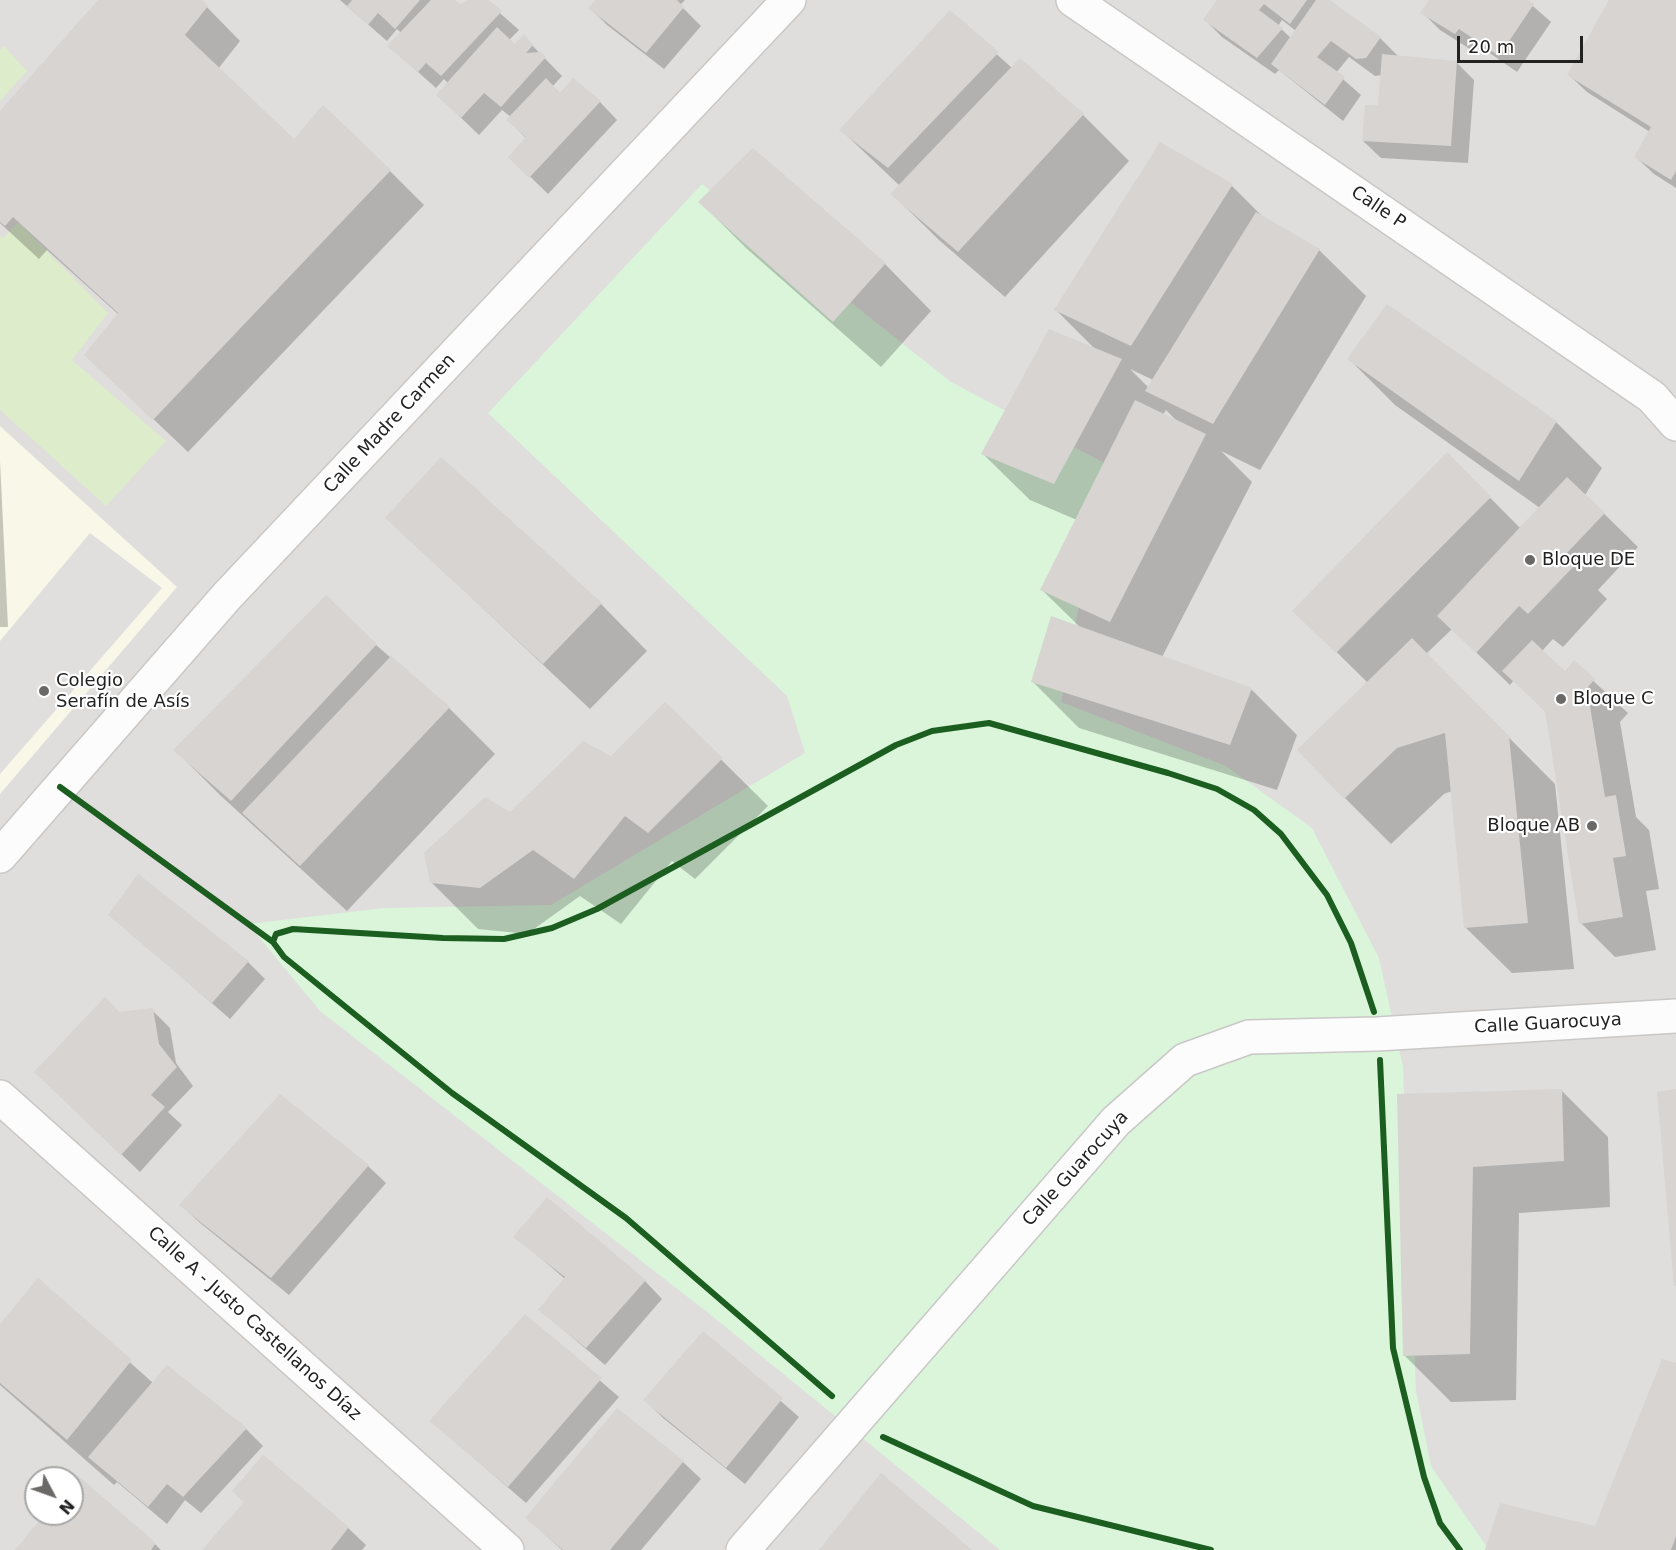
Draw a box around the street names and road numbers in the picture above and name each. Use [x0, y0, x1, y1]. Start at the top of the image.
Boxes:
street label: Calle P [1347, 182, 1409, 234]
street label: Calle Madre Carmen [320, 350, 460, 498]
street label: Calle Guarocuya [1474, 1009, 1622, 1039]
street label: Calle Guarocuya [1019, 1107, 1133, 1231]
street label: Calle A - Justo Castellanos Díaz [143, 1222, 365, 1426]

